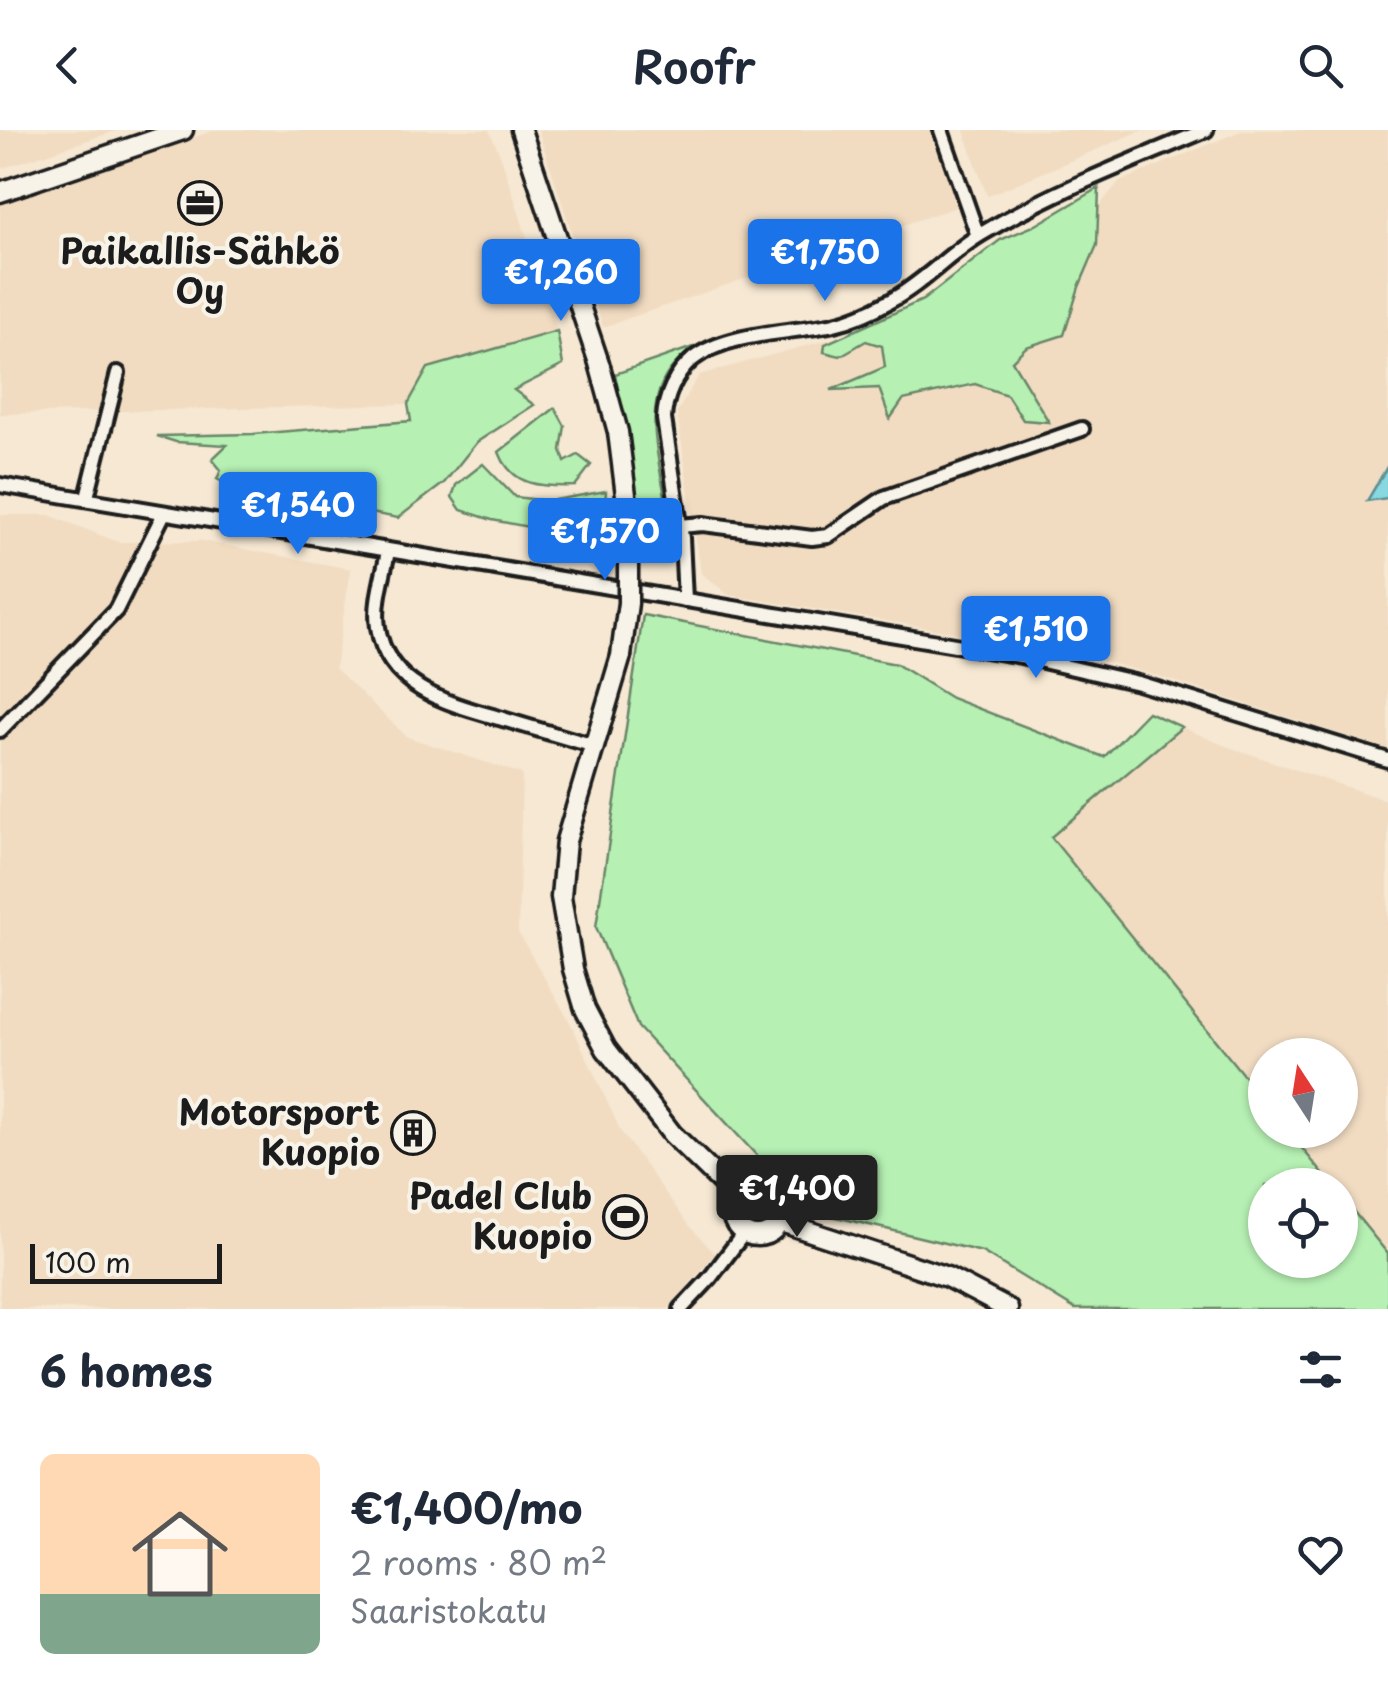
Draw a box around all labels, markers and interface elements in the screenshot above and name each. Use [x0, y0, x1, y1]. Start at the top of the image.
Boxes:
text: Roofr [632, 31, 756, 99]
icon: back [40, 38, 95, 93]
icon: search [1293, 38, 1348, 93]
office icon: Paikallis-Sähkö Oy [177, 180, 223, 226]
pin: €1,750 [744, 219, 906, 304]
place label: Paikallis-Sähkö Oy [60, 223, 340, 316]
text: €1,750 [770, 227, 880, 275]
pin: €1,260 [480, 239, 642, 324]
text: €1,260 [504, 247, 618, 295]
pin: €1,540 [217, 472, 379, 557]
text: €1,540 [241, 480, 355, 528]
pin: €1,570 [524, 498, 686, 583]
text: €1,570 [550, 506, 660, 554]
pin: €1,510 [955, 596, 1117, 681]
text: €1,510 [983, 604, 1089, 652]
north arrow [1248, 1038, 1358, 1148]
map controls [1248, 1038, 1358, 1278]
place label: Motorsport Kuopio [179, 1084, 380, 1177]
building icon: Motorsport Kuopio [390, 1110, 436, 1156]
pin: €1,400 [716, 1155, 878, 1240]
text: €1,400 [738, 1163, 856, 1211]
place label: Padel Club Kuopio [409, 1168, 592, 1261]
button: locate [1248, 1168, 1358, 1278]
sports icon: Padel Club Kuopio [602, 1194, 648, 1240]
scale bar [30, 1239, 222, 1284]
text: 100 m [45, 1240, 131, 1283]
text: 6 homes [40, 1338, 213, 1401]
icon: filters [1293, 1342, 1348, 1397]
text: €1,400/mo [350, 1475, 583, 1538]
icon: home [120, 1494, 240, 1614]
icon: heart [1293, 1527, 1348, 1582]
text: 2 rooms · 80 m² [350, 1538, 607, 1586]
text: Saaristokatu [350, 1586, 547, 1634]

